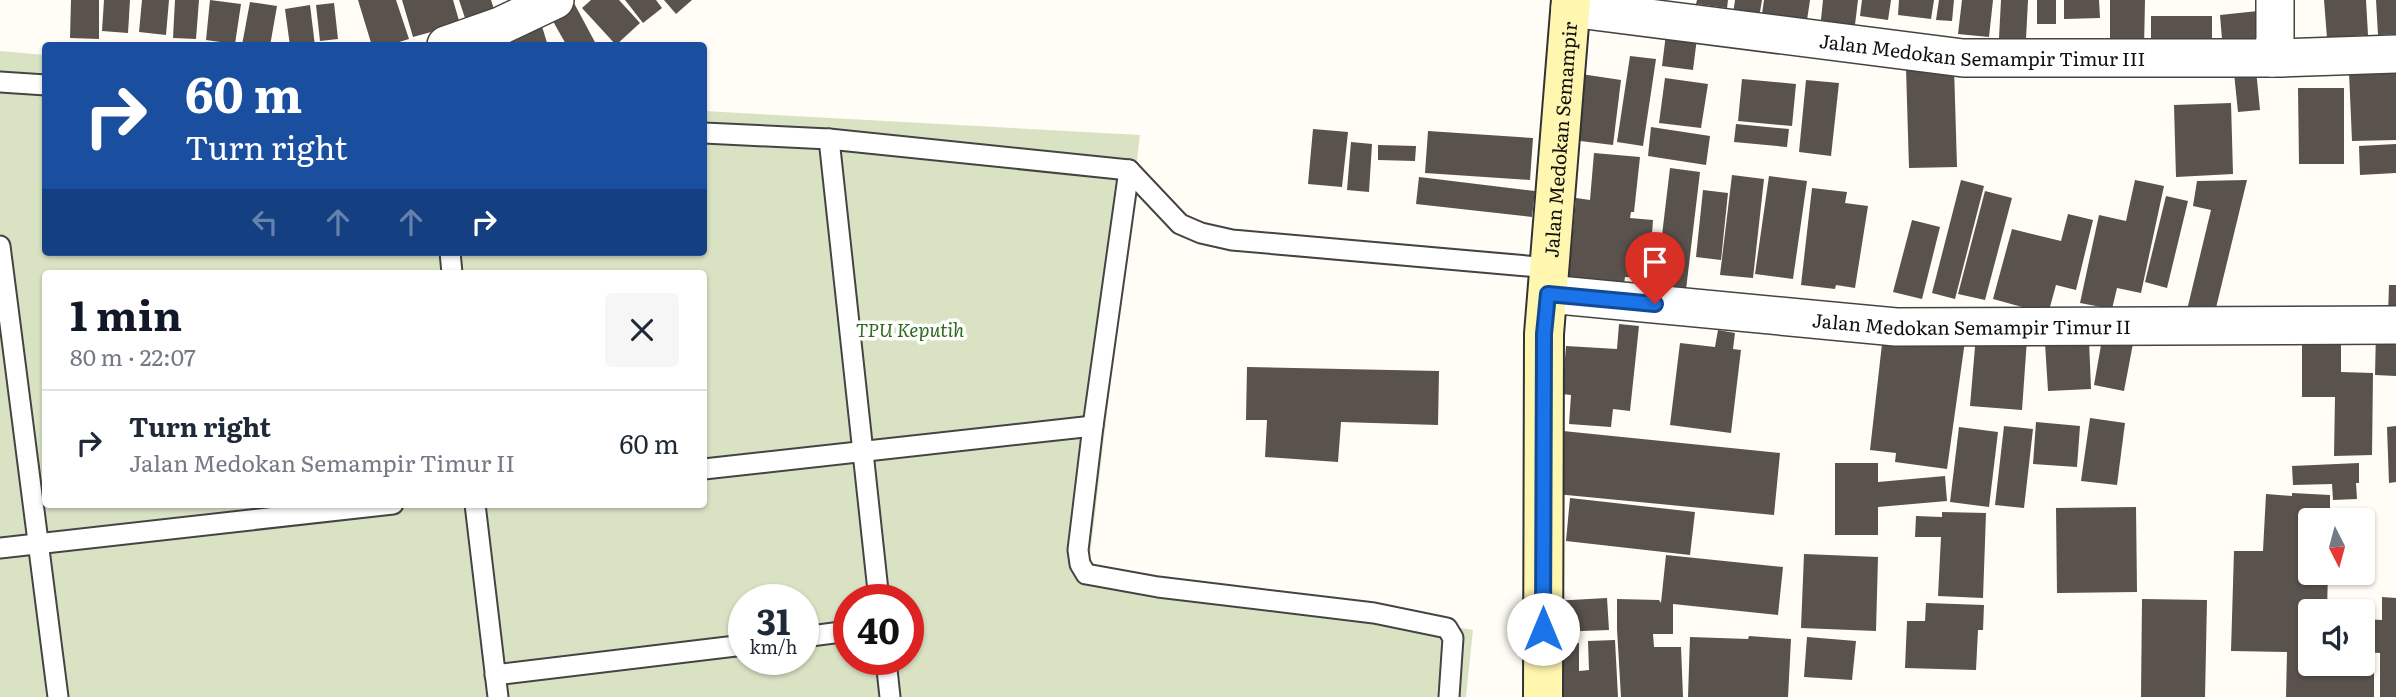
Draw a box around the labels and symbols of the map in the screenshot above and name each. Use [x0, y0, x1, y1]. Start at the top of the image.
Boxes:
street label: Jalan Medokan Semampir [1536, 21, 1583, 259]
street label: Jalan Medokan Semampir Timur III [1818, 26, 2145, 72]
pin [1625, 232, 1685, 304]
street label: Jalan Medokan Semampir Timur II [1811, 305, 2131, 341]
park label: TPU Keputih [856, 315, 964, 343]
north arrow [2298, 508, 2375, 584]
speed limit sign: 40 [833, 584, 924, 675]
position arrow [1506, 592, 1580, 666]

